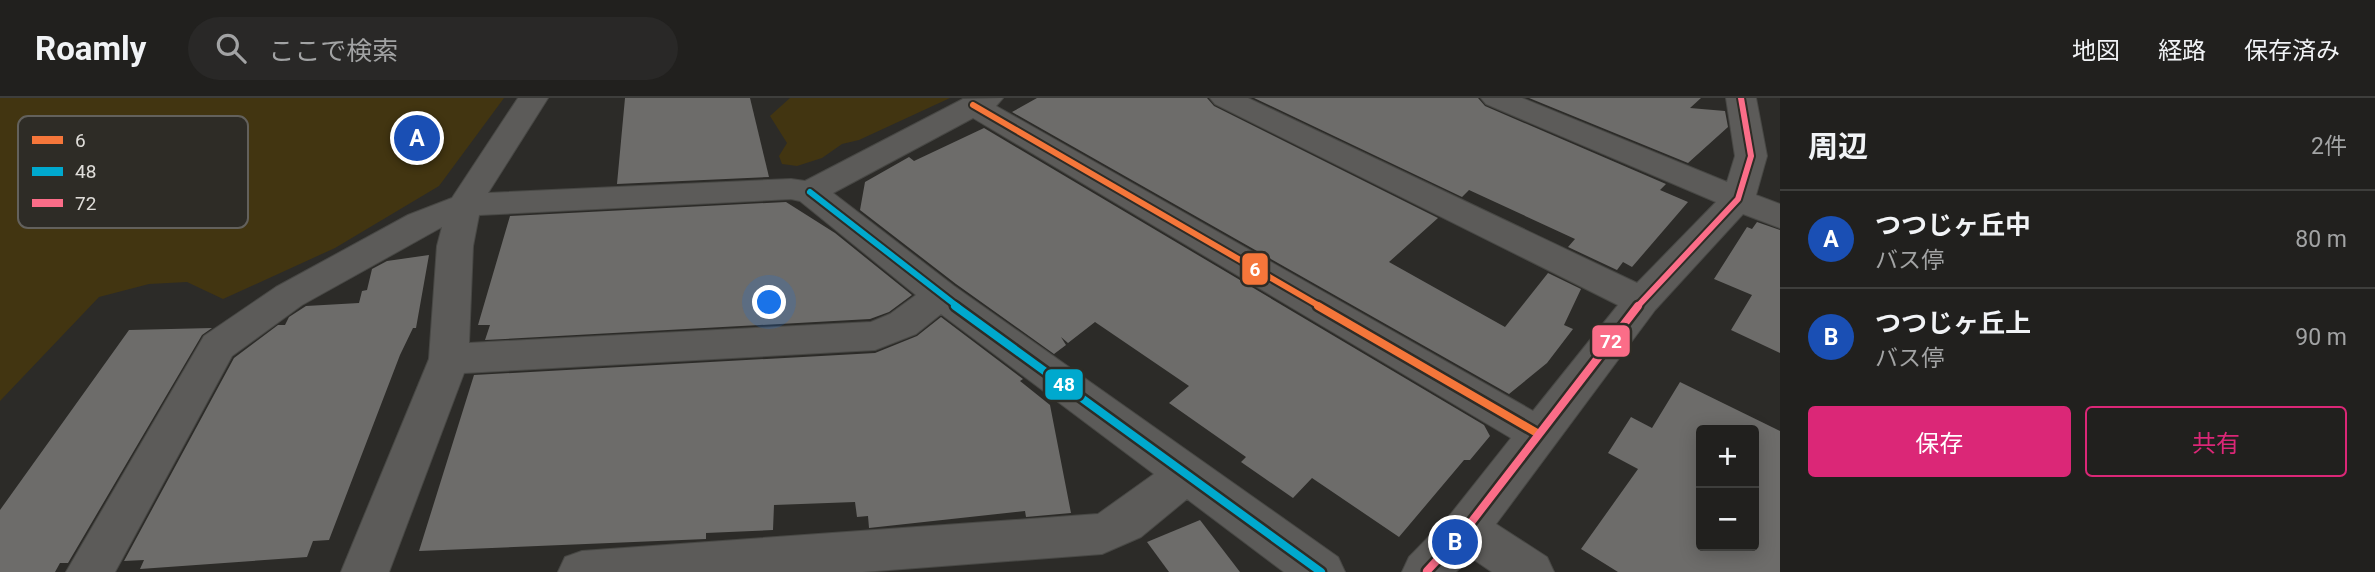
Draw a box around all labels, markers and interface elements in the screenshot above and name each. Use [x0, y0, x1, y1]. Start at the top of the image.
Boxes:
search box [188, 17, 678, 80]
text: Roamly [35, 29, 146, 68]
icon: search [212, 29, 250, 67]
text: ここで検索 [268, 36, 398, 66]
text: 地図 [2072, 37, 2120, 65]
text: 経路 [2158, 37, 2206, 65]
text: 保存済み [2244, 37, 2340, 65]
pin: A [394, 112, 440, 164]
legend [18, 116, 248, 228]
text: 6 [75, 129, 86, 152]
text: 周辺 [1808, 129, 1868, 164]
text: 2件 [2311, 133, 2347, 160]
text: 48 [75, 160, 96, 183]
text: 72 [75, 192, 96, 215]
text: つつじヶ丘中 [1875, 210, 2031, 240]
text: A [1823, 226, 1839, 253]
text: 80 m [2295, 226, 2347, 253]
text: バス停 [1875, 247, 1944, 274]
line badge: 6 [1241, 252, 1269, 286]
text: 6 [1250, 258, 1261, 281]
your location [752, 285, 786, 319]
text: つつじヶ丘上 [1875, 308, 2031, 338]
line badge: 72 [1591, 324, 1631, 358]
text: B [1824, 324, 1838, 351]
text: 90 m [2295, 324, 2347, 351]
text: 72 [1600, 330, 1622, 353]
text: バス停 [1875, 345, 1944, 372]
line badge: 48 [1044, 368, 1084, 401]
text: 48 [1053, 373, 1075, 396]
button: 保存 [1808, 406, 2071, 477]
button: 共有 [2085, 406, 2347, 477]
map controls [1696, 425, 1759, 551]
button: + [1696, 425, 1759, 488]
button: − [1696, 488, 1759, 551]
pin: B [1432, 516, 1478, 568]

